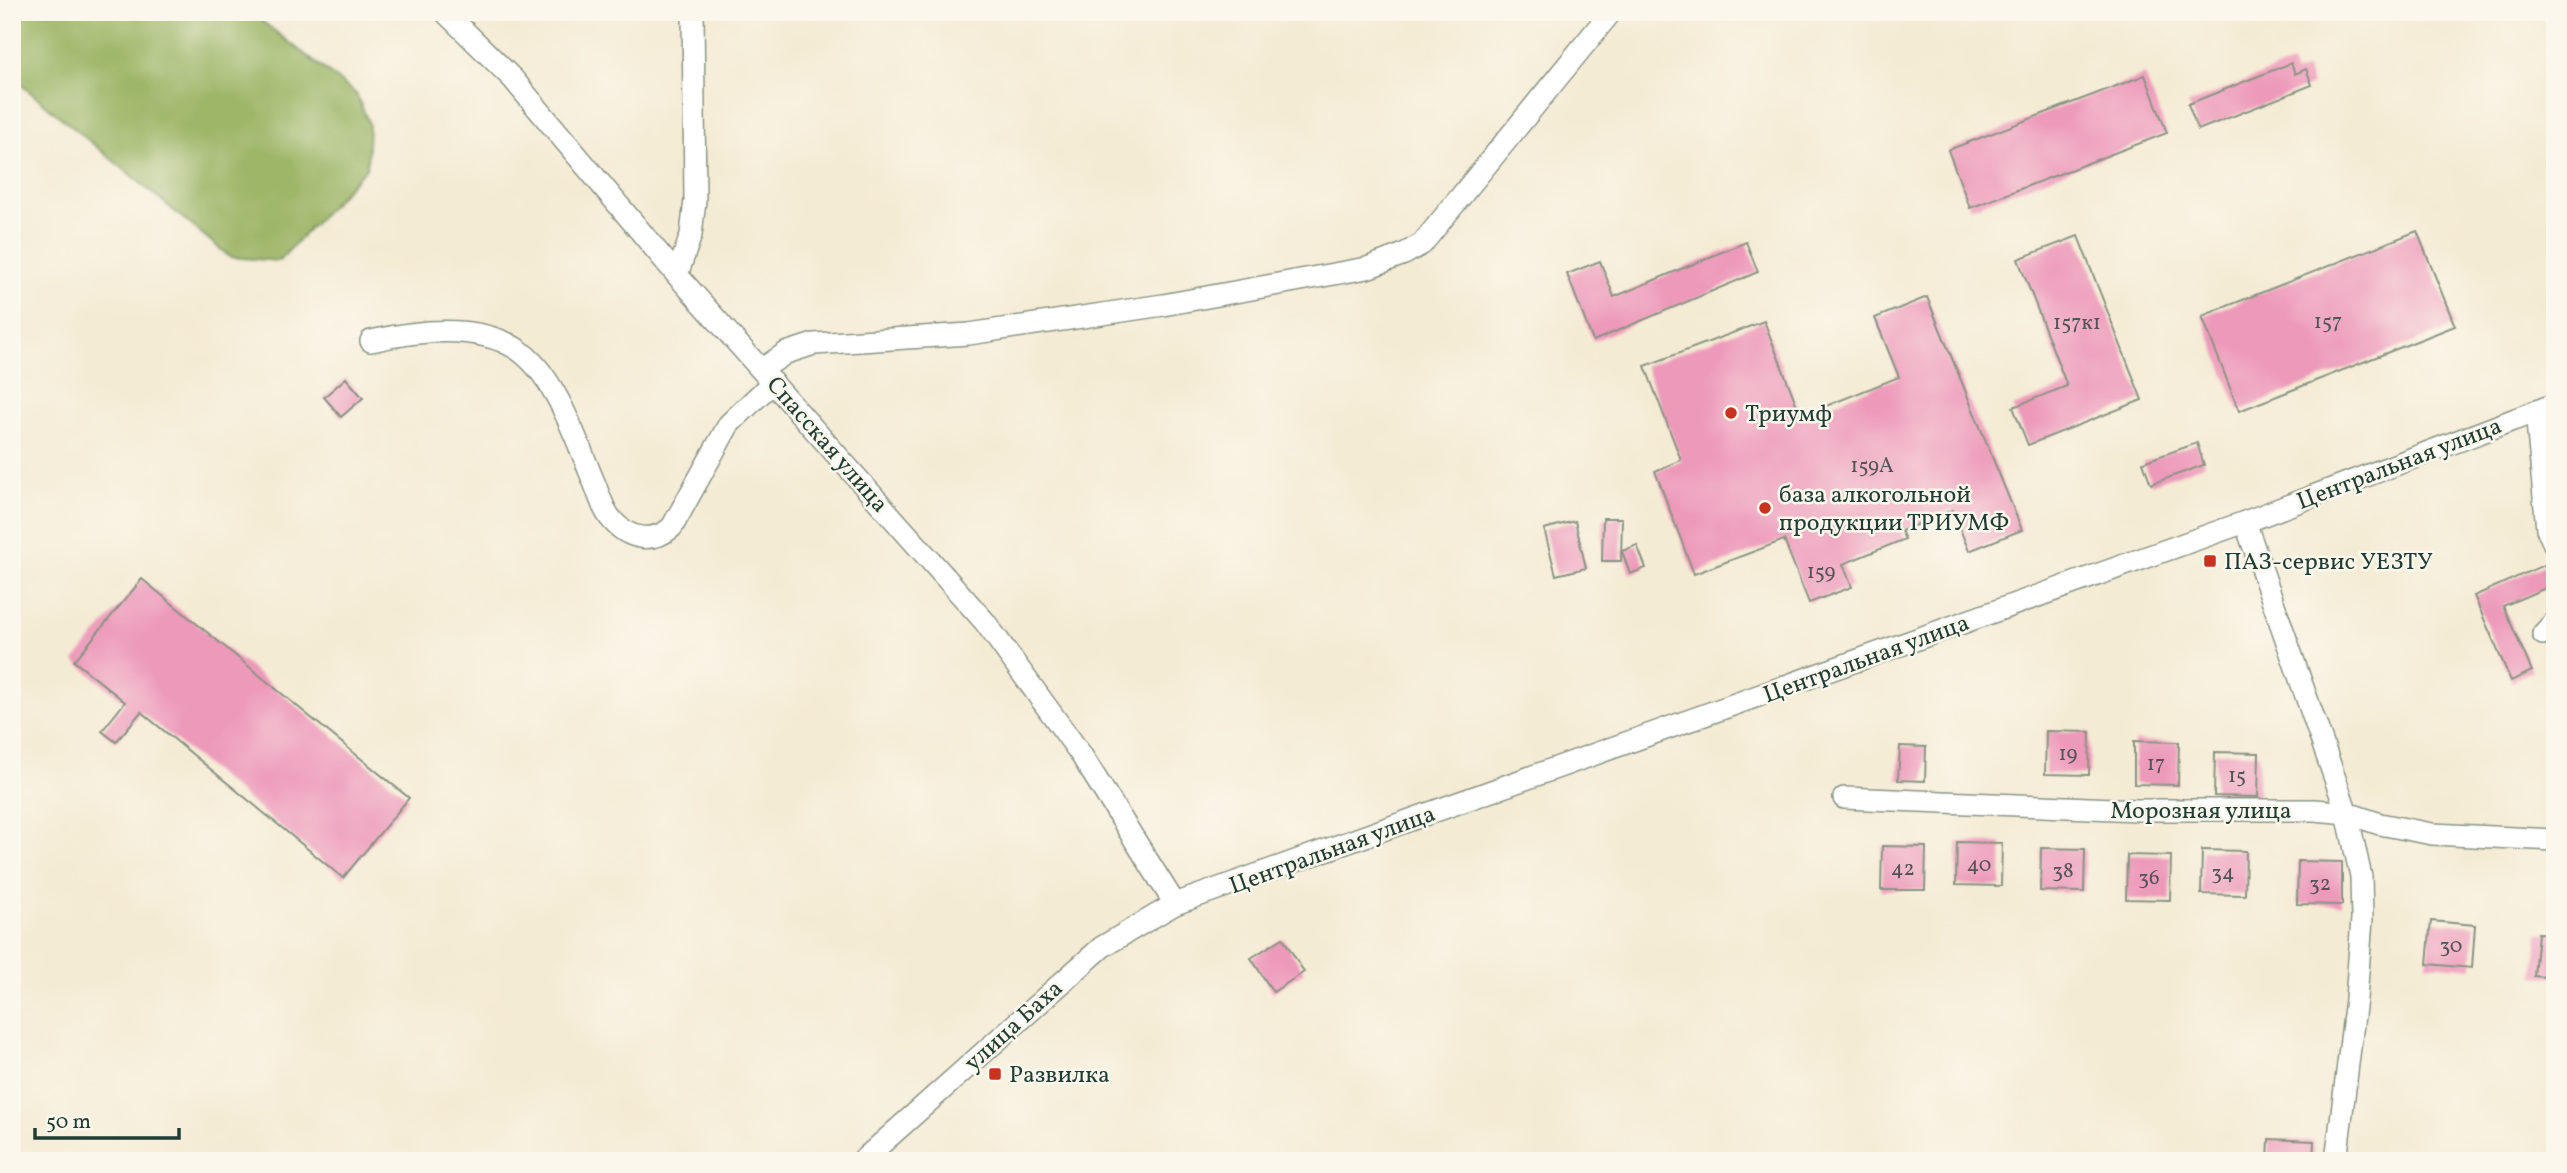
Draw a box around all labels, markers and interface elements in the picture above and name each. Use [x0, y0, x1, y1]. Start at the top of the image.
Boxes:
house number: 157 [2314, 308, 2342, 337]
house number: 157к1 [2053, 309, 2101, 338]
street label: Спасская улица [758, 370, 895, 521]
place label: Триумф [1745, 398, 1832, 432]
marker: Триумф [1723, 405, 1739, 421]
street label: Центральная улица [2292, 410, 2507, 520]
house number: 159А [1850, 452, 1894, 481]
place label: база алкогольной продукции ТРИУМФ [1779, 479, 2009, 541]
marker: база алкогольной продукции ТРИУМФ [1757, 500, 1773, 516]
place label: ПАЗ-сервис УЕЗТУ [2224, 546, 2433, 580]
marker: ПАЗ-сервис УЕЗТУ [2202, 553, 2218, 569]
house number: 159 [1807, 558, 1835, 587]
street label: Центральная улица [1759, 607, 1975, 713]
house number: 19 [2058, 740, 2078, 769]
house number: 17 [2147, 750, 2165, 779]
house number: 15 [2228, 762, 2246, 791]
street label: Морозная улица [2110, 795, 2292, 829]
street label: Центральная улица [1225, 798, 1441, 904]
house number: 40 [1967, 851, 1991, 880]
house number: 42 [1891, 855, 1915, 884]
house number: 38 [2052, 857, 2074, 886]
house number: 34 [2211, 859, 2235, 888]
house number: 36 [2138, 864, 2160, 893]
house number: 32 [2309, 870, 2331, 899]
house number: 30 [2440, 932, 2462, 961]
street label: улица Баха [957, 973, 1071, 1080]
place label: Развилка [1009, 1059, 1110, 1093]
marker: Развилка [987, 1066, 1003, 1082]
scale bar [35, 1096, 178, 1140]
text: 50 m [46, 1108, 91, 1137]

